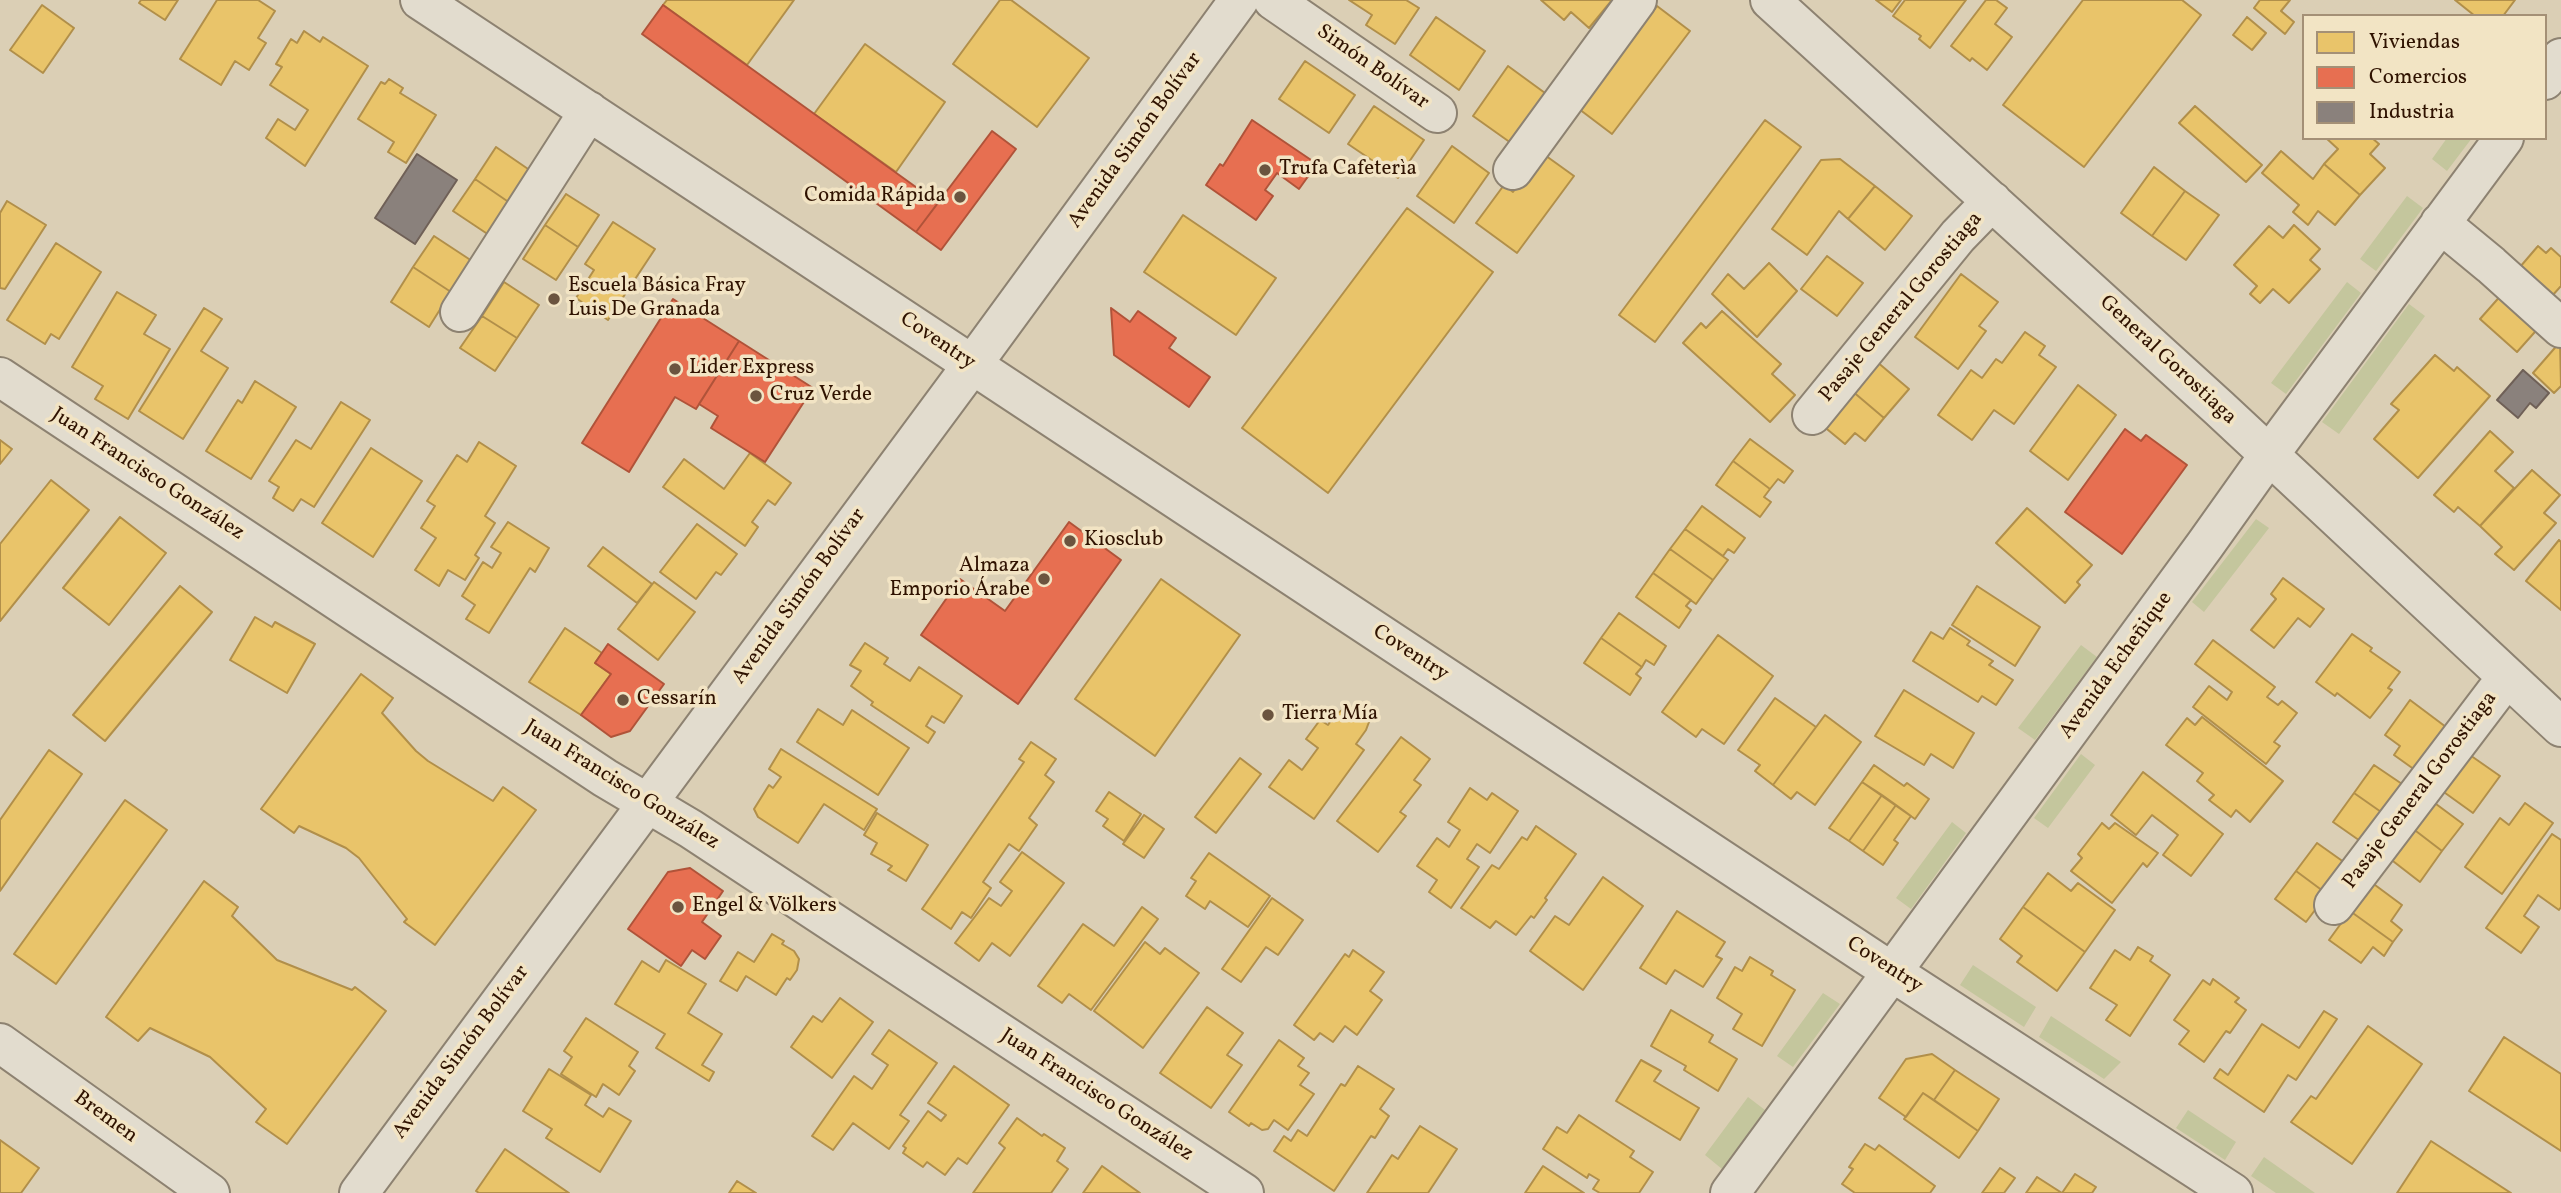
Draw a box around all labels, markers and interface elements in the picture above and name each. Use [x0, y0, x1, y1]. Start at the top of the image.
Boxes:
legend [2302, 14, 2547, 140]
street label: Simón Bolívar [1311, 20, 1433, 116]
text: Viviendas [2369, 28, 2460, 57]
street label: Avenida Simón Bolívar [1064, 48, 1208, 234]
text: Comercios [2369, 63, 2467, 92]
text: Industria [2369, 98, 2455, 127]
place label: Trufa Cafeterìa [1279, 157, 1417, 183]
marker: Trufa Cafeterìa [1257, 162, 1273, 178]
place label: Comida Rápida [804, 184, 946, 210]
marker: Comida Rápida [952, 189, 968, 205]
street label: Pasaje General Gorostiaga [1815, 208, 1989, 408]
place label: Escuela Básica Fray Luis De Granada [568, 274, 746, 324]
marker: Escuela Básica Fray Luis De Granada [546, 291, 562, 307]
street label: General Gorostiaga [2093, 291, 2241, 431]
street label: Coventry [894, 308, 980, 376]
place label: Lider Express [689, 356, 814, 382]
marker: Lider Express [667, 361, 683, 377]
place label: Cruz Verde [770, 383, 872, 409]
marker: Cruz Verde [748, 388, 764, 404]
street label: Juan Francisco González [46, 403, 248, 547]
street label: Avenida Simón Bolívar [728, 504, 872, 690]
place label: Kiosclub [1084, 528, 1163, 554]
marker: Kiosclub [1062, 533, 1078, 549]
place label: Almaza Emporio Árabe [890, 554, 1030, 604]
marker: Almaza Emporio Árabe [1036, 571, 1052, 587]
street label: Avenida Echeñique [2055, 587, 2179, 745]
street label: Coventry [1367, 620, 1453, 688]
place label: Cessarín [637, 687, 717, 713]
street label: Pasaje General Gorostiaga [2339, 687, 2503, 895]
marker: Cessarín [615, 692, 631, 708]
place label: Tierra Mía [1282, 702, 1378, 728]
marker: Tierra Mía [1260, 707, 1276, 723]
street label: Juan Francisco González [519, 716, 723, 856]
place label: Engel & Völkers [692, 894, 837, 920]
marker: Engel & Völkers [670, 899, 686, 915]
street label: Coventry [1841, 932, 1927, 1000]
street label: Avenida Simón Bolívar [388, 961, 536, 1145]
street label: Juan Francisco González [995, 1024, 1197, 1168]
street label: Bremen [68, 1086, 142, 1150]

